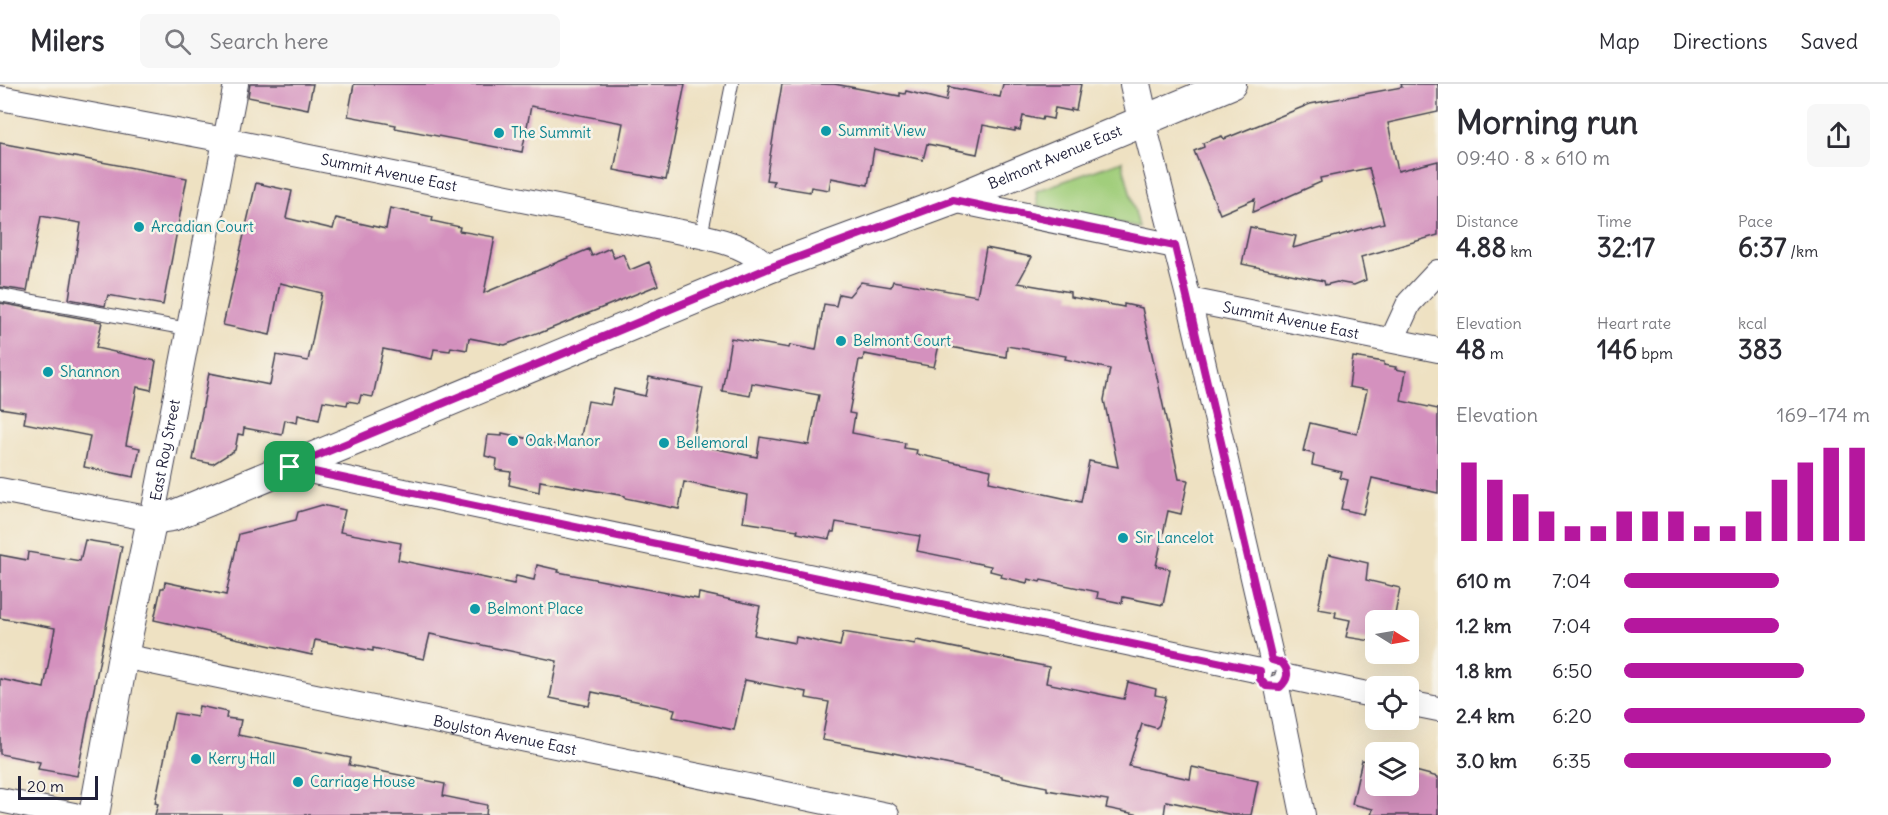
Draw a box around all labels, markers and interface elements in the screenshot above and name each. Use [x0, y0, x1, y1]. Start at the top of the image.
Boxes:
search box [140, 14, 560, 68]
text: Milers [30, 23, 104, 59]
icon: search [161, 25, 194, 58]
text: Search here [209, 27, 329, 55]
text: Map [1599, 28, 1640, 55]
text: Directions [1673, 28, 1767, 55]
text: Saved [1800, 28, 1858, 55]
text: Morning run [1456, 101, 1638, 143]
button: share [1807, 104, 1870, 167]
place label: Summit View [838, 121, 926, 140]
street label: Belmont Avenue East [985, 121, 1124, 193]
place label: The Summit [511, 123, 591, 142]
marker: Summit View [819, 124, 833, 138]
marker: The Summit [492, 126, 506, 140]
text: 09:40 · 8 × 610 m [1456, 145, 1610, 170]
street label: Summit Avenue East [319, 150, 459, 196]
text: Distance [1456, 211, 1518, 231]
text: Time [1597, 211, 1632, 231]
text: Pace [1738, 211, 1773, 231]
place label: Arcadian Court [151, 217, 254, 236]
marker: Arcadian Court [132, 220, 146, 234]
text: 4.88 [1456, 231, 1506, 264]
text: 32:17 [1597, 231, 1655, 264]
text: 6:37 [1738, 231, 1786, 264]
text: km [1506, 241, 1532, 261]
text: /km [1786, 241, 1818, 261]
street label: Summit Avenue East [1221, 297, 1361, 343]
text: Elevation [1456, 313, 1522, 333]
text: Heart rate [1597, 313, 1671, 333]
text: kcal [1738, 313, 1767, 333]
place label: Belmont Court [853, 331, 951, 350]
text: 48 [1456, 333, 1486, 366]
text: 146 [1597, 333, 1637, 366]
text: 383 [1738, 333, 1783, 366]
marker: Belmont Court [834, 334, 848, 348]
text: m [1486, 343, 1504, 363]
text: bpm [1637, 343, 1673, 363]
place label: Shannon [60, 362, 120, 381]
marker: Shannon [41, 365, 55, 379]
street label: East Roy Street [146, 398, 184, 502]
text: Elevation [1456, 402, 1538, 427]
text: 169–174 m [1777, 402, 1870, 427]
place label: Oak Manor [525, 431, 600, 450]
place label: Bellemoral [676, 433, 748, 452]
marker: Oak Manor [506, 434, 520, 448]
marker: Bellemoral [657, 436, 671, 450]
pin [264, 441, 315, 492]
icon: arrive [273, 450, 306, 483]
place label: Sir Lancelot [1135, 528, 1214, 547]
marker: Sir Lancelot [1116, 531, 1130, 545]
text: 610 m [1456, 568, 1511, 593]
text: 7:04 [1552, 568, 1591, 593]
place label: Belmont Place [487, 599, 583, 618]
marker: Belmont Place [468, 602, 482, 616]
north arrow [1365, 610, 1419, 664]
map controls [1365, 610, 1419, 796]
text: 1.2 km [1456, 613, 1512, 638]
text: 7:04 [1552, 613, 1591, 638]
text: 1.8 km [1456, 658, 1512, 683]
text: 6:50 [1552, 658, 1593, 683]
button: locate [1365, 676, 1419, 730]
text: 2.4 km [1456, 703, 1515, 728]
text: 6:20 [1552, 703, 1592, 728]
street label: Boylston Avenue East [432, 711, 578, 759]
button: layers [1365, 742, 1419, 796]
text: 3.0 km [1456, 748, 1517, 773]
text: 6:35 [1552, 748, 1591, 773]
place label: Kerry Hall [208, 749, 275, 768]
marker: Kerry Hall [189, 752, 203, 766]
place label: Carriage House [310, 772, 415, 791]
scale bar [18, 773, 98, 800]
marker: Carriage House [291, 775, 305, 789]
text: 20 m [27, 776, 64, 796]

